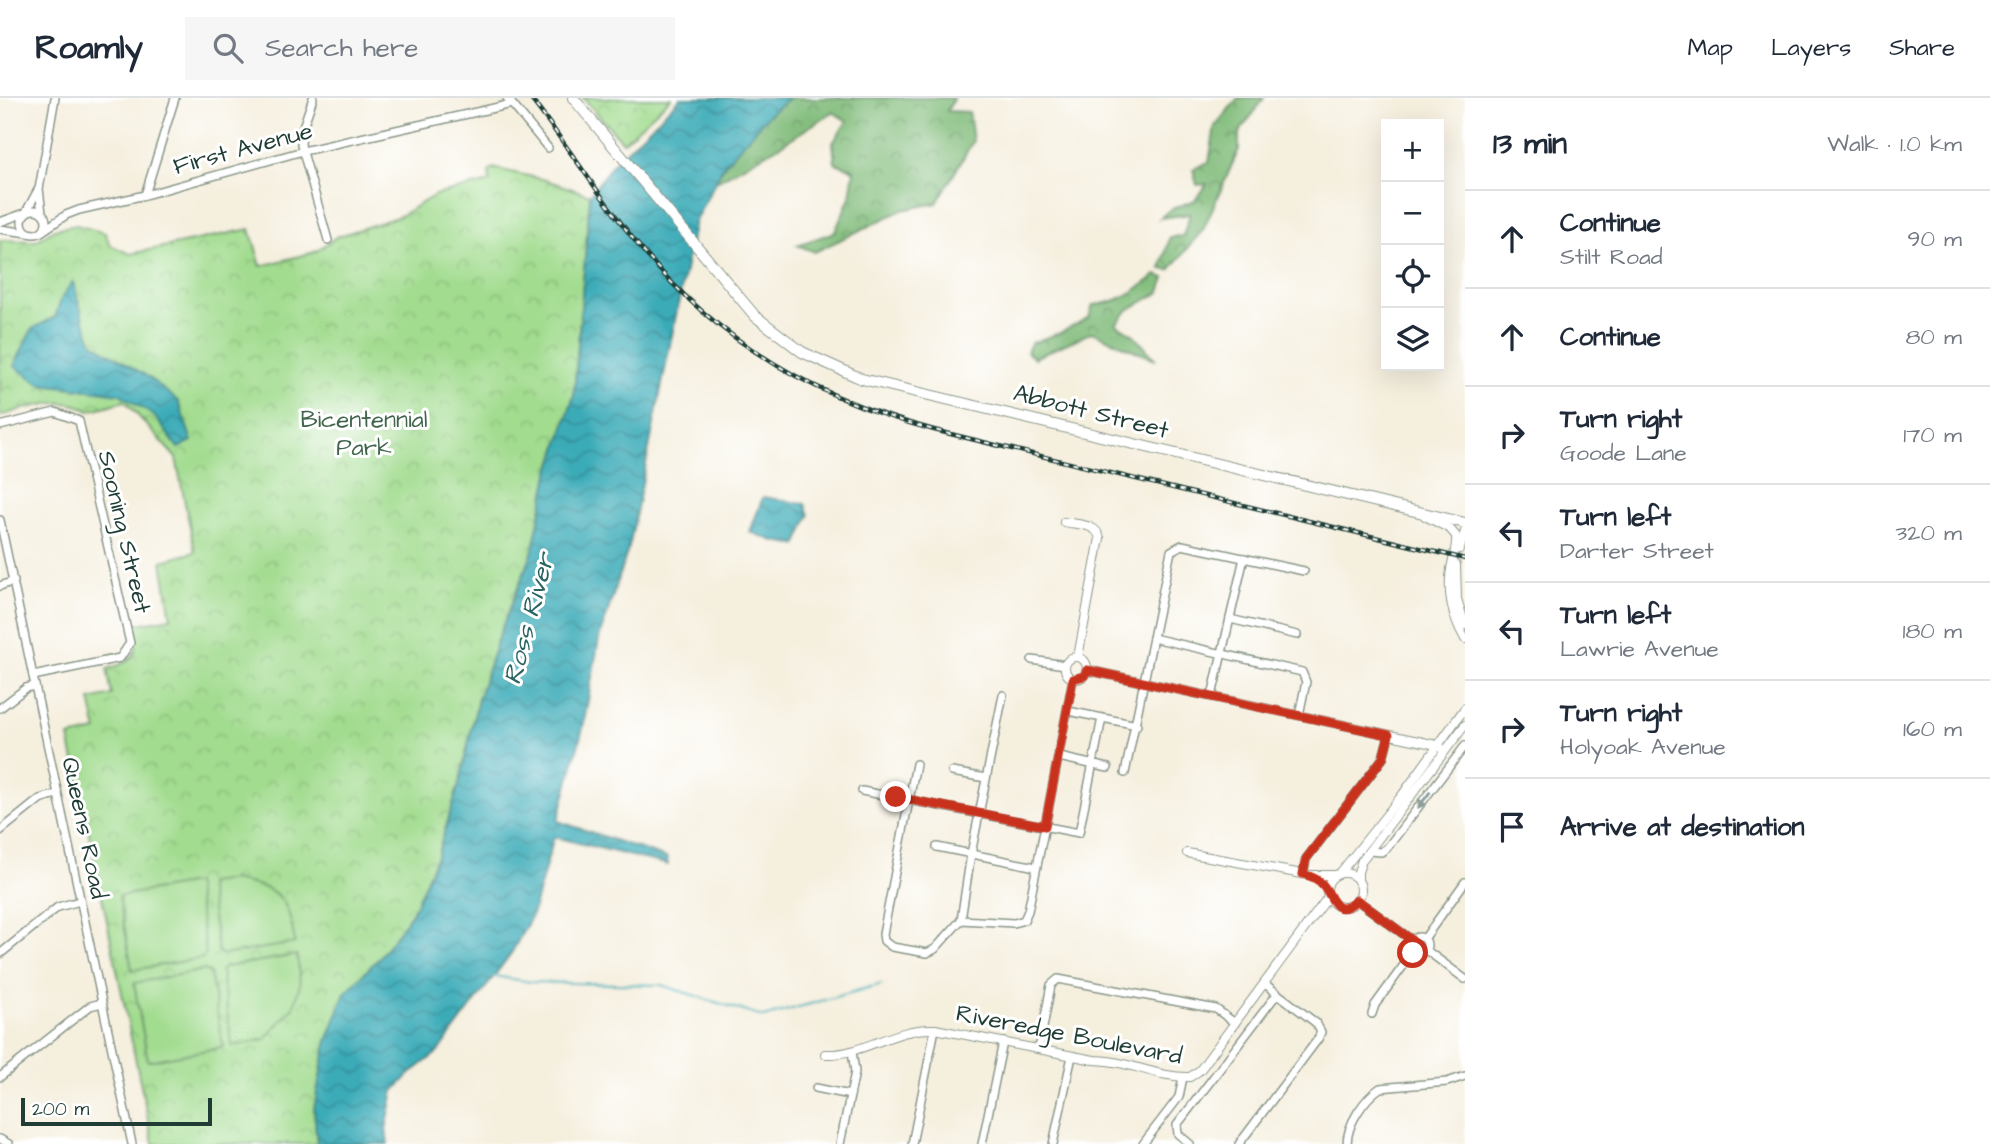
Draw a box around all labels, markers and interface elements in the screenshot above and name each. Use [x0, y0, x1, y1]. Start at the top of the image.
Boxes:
search box [185, 17, 675, 80]
text: Roamly [35, 25, 143, 71]
icon: search [209, 29, 247, 67]
text: Search here [265, 30, 418, 66]
text: Map [1688, 31, 1733, 65]
text: Layers [1771, 31, 1851, 65]
text: Share [1889, 31, 1955, 65]
street label: First Avenue [170, 114, 316, 184]
map controls [1381, 119, 1444, 371]
button: + [1381, 119, 1444, 182]
text: 13 min [1493, 123, 1567, 165]
text: Walk · 1.0 km [1827, 128, 1962, 160]
button: − [1381, 182, 1444, 245]
text: Continue [1560, 205, 1661, 241]
icon: ahead [1493, 220, 1531, 258]
text: 90 m [1907, 223, 1962, 255]
text: Stilt Road [1560, 241, 1663, 273]
button: locate [1381, 245, 1444, 308]
button: layers [1381, 308, 1444, 371]
icon: ahead [1493, 318, 1531, 356]
text: Continue [1560, 319, 1661, 355]
text: 80 m [1905, 321, 1962, 353]
street label: Abbott Street [1010, 376, 1172, 448]
text: Turn right [1560, 401, 1682, 437]
park label: Bicentennial Park [300, 403, 428, 465]
icon: right [1493, 416, 1531, 454]
text: 170 m [1903, 419, 1962, 451]
text: Goode Lane [1560, 437, 1687, 469]
street label: Sooning Street [88, 447, 159, 617]
text: Turn left [1560, 499, 1671, 535]
icon: left [1493, 514, 1531, 552]
text: 320 m [1896, 517, 1962, 549]
text: Darter Street [1560, 535, 1714, 567]
water label: Ross River [494, 547, 564, 688]
text: Turn left [1560, 597, 1671, 633]
icon: left [1493, 612, 1531, 650]
text: 180 m [1903, 615, 1962, 647]
text: Lawrie Avenue [1560, 633, 1719, 665]
text: Turn right [1560, 695, 1682, 731]
icon: right [1493, 710, 1531, 748]
text: 160 m [1903, 713, 1962, 745]
text: Holyoak Avenue [1560, 731, 1726, 763]
street label: Queens Road [52, 754, 116, 902]
route end [880, 781, 911, 812]
one-way arrow [1417, 791, 1431, 809]
icon: arrive [1493, 808, 1531, 846]
text: Arrive at destination [1560, 809, 1805, 845]
route start [1397, 937, 1428, 968]
street label: Riveredge Boulevard [953, 996, 1185, 1075]
scale bar [21, 1095, 212, 1127]
text: 200 m [32, 1096, 89, 1123]

